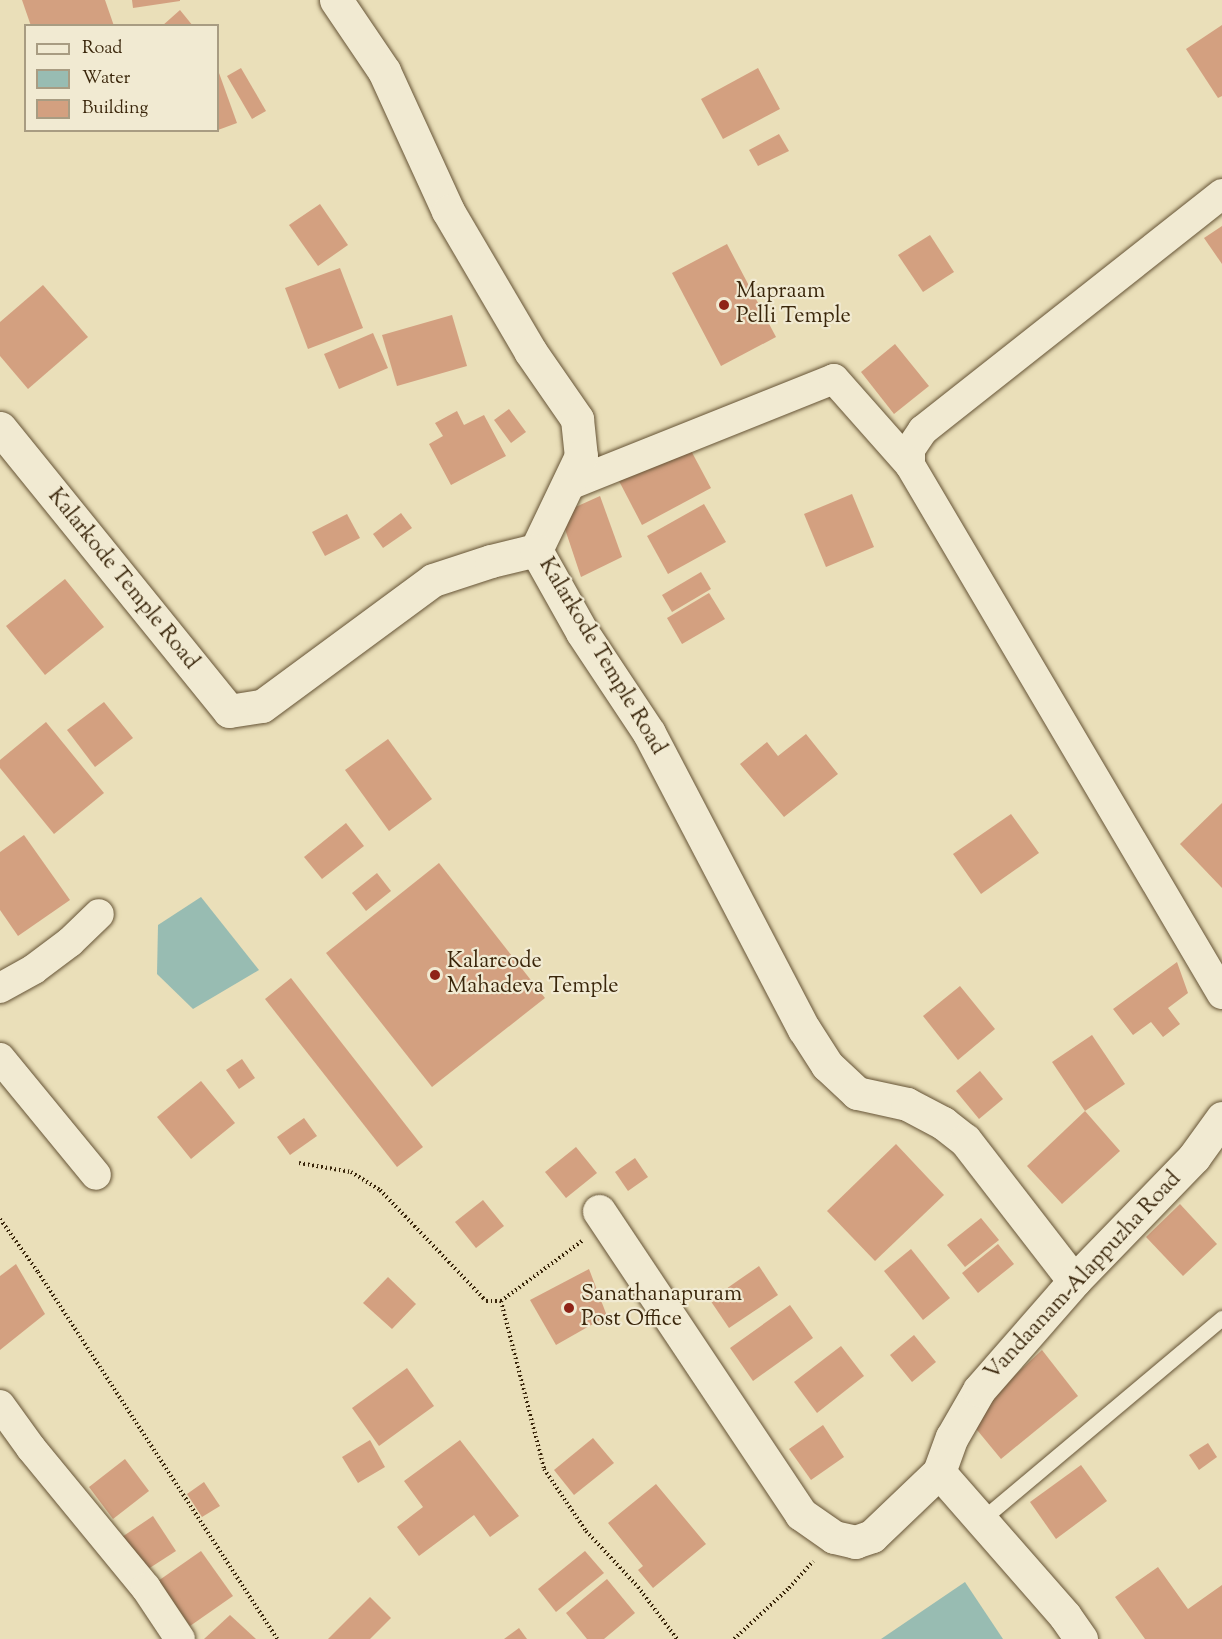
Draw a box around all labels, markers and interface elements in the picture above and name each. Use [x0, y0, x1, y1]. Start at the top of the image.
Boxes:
legend [24, 24, 219, 132]
text: Road [82, 36, 122, 62]
text: Water [82, 66, 130, 92]
text: Building [82, 96, 148, 122]
place label: Mapraam Pelli Temple [736, 279, 851, 330]
marker: Mapraam Pelli Temple [717, 298, 731, 312]
street label: Kalarkode Temple Road [41, 484, 203, 676]
street label: Kalarkode Temple Road [532, 554, 670, 760]
place label: Kalarcode Mahadeva Temple [447, 949, 619, 1000]
marker: Kalarcode Mahadeva Temple [428, 968, 442, 982]
street label: Vandaanam-Alappuzha Road [980, 1167, 1188, 1387]
place label: Sanathanapuram Post Office [581, 1282, 742, 1334]
marker: Sanathanapuram Post Office [562, 1301, 576, 1315]

